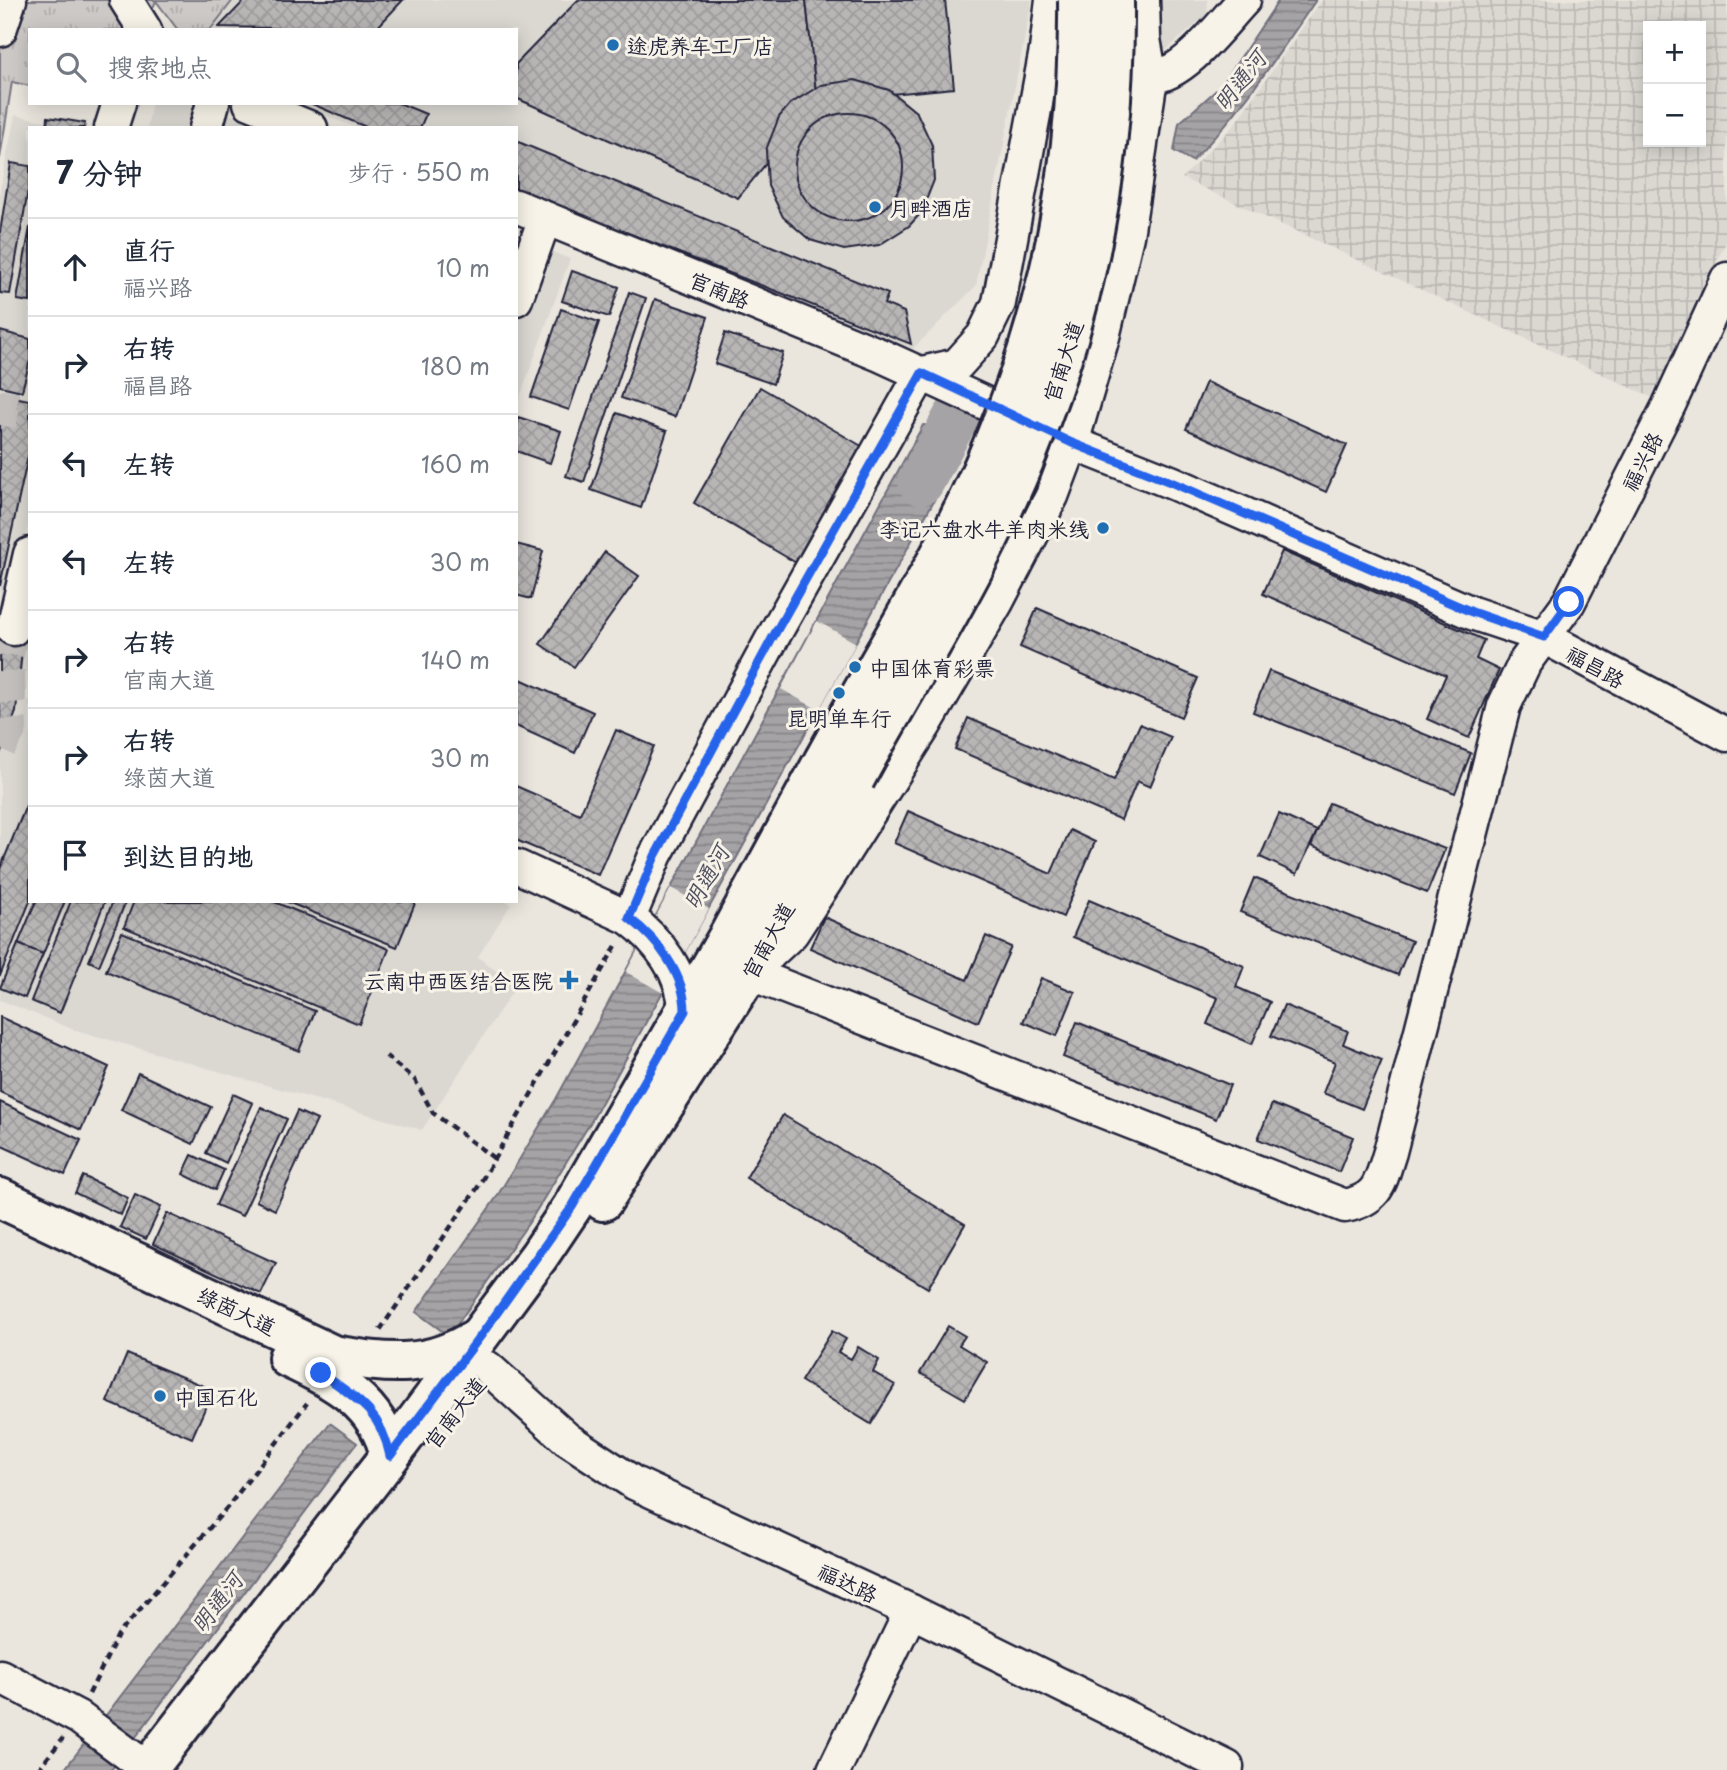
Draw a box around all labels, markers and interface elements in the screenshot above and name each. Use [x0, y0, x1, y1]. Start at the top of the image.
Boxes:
map controls [1643, 21, 1706, 147]
button: + [1643, 21, 1706, 84]
search box [28, 28, 518, 105]
place label: 途虎养车工厂店 [627, 29, 774, 61]
marker: 途虎养车工厂店 [605, 37, 621, 53]
water label: 明通河 [1204, 39, 1276, 118]
text: 搜索地点 [108, 47, 212, 86]
icon: search [52, 48, 90, 86]
button: − [1643, 84, 1706, 147]
text: 7 分钟 [56, 149, 143, 194]
text: 步行 · 550 m [348, 154, 490, 189]
place label: 月畔酒店 [889, 191, 973, 223]
marker: 月畔酒店 [867, 199, 883, 215]
text: 直行 [123, 230, 175, 269]
icon: ahead [56, 248, 94, 286]
text: 10 m [436, 250, 490, 285]
street label: 官南路 [685, 262, 755, 316]
text: 福兴路 [123, 269, 192, 304]
street label: 官南大道 [1034, 316, 1090, 406]
text: 右转 [123, 328, 175, 367]
icon: right [56, 346, 94, 384]
text: 180 m [421, 348, 490, 383]
text: 福昌路 [123, 367, 192, 402]
street label: 福兴路 [1612, 426, 1670, 496]
icon: left [56, 444, 94, 482]
text: 左转 [123, 444, 175, 483]
text: 160 m [421, 446, 490, 481]
place label: 李记六盘水牛羊肉米线 [879, 512, 1089, 544]
marker: 李记六盘水牛羊肉米线 [1095, 520, 1111, 536]
icon: left [56, 542, 94, 580]
text: 左转 [123, 542, 175, 581]
text: 30 m [429, 544, 490, 579]
route start [1553, 586, 1584, 617]
text: 右转 [123, 622, 175, 661]
street label: 福昌路 [1561, 637, 1631, 695]
icon: right [56, 640, 94, 678]
text: 140 m [421, 642, 490, 677]
place label: 中国体育彩票 [869, 651, 995, 683]
marker: 中国体育彩票 [847, 659, 863, 675]
text: 官南大道 [123, 661, 215, 696]
marker: 昆明单车行 [831, 685, 847, 701]
place label: 昆明单车行 [787, 701, 892, 733]
text: 右转 [123, 720, 175, 759]
icon: right [56, 738, 94, 776]
text: 30 m [429, 740, 490, 775]
text: 绿茵大道 [123, 759, 215, 794]
water label: 明通河 [673, 835, 739, 916]
icon: arrive [56, 836, 94, 874]
text: 到达目的地 [123, 836, 253, 875]
street label: 官南大道 [733, 896, 801, 984]
place label: 云南中西医结合医院 [364, 964, 553, 996]
marker: 云南中西医结合医院 [559, 970, 579, 990]
street label: 绿茵大道 [192, 1278, 282, 1342]
route end [305, 1357, 336, 1388]
street label: 官南大道 [416, 1369, 492, 1455]
place label: 中国石化 [174, 1380, 258, 1412]
marker: 中国石化 [152, 1388, 168, 1404]
street label: 福达路 [813, 1554, 883, 1610]
water label: 明通河 [181, 1561, 253, 1640]

